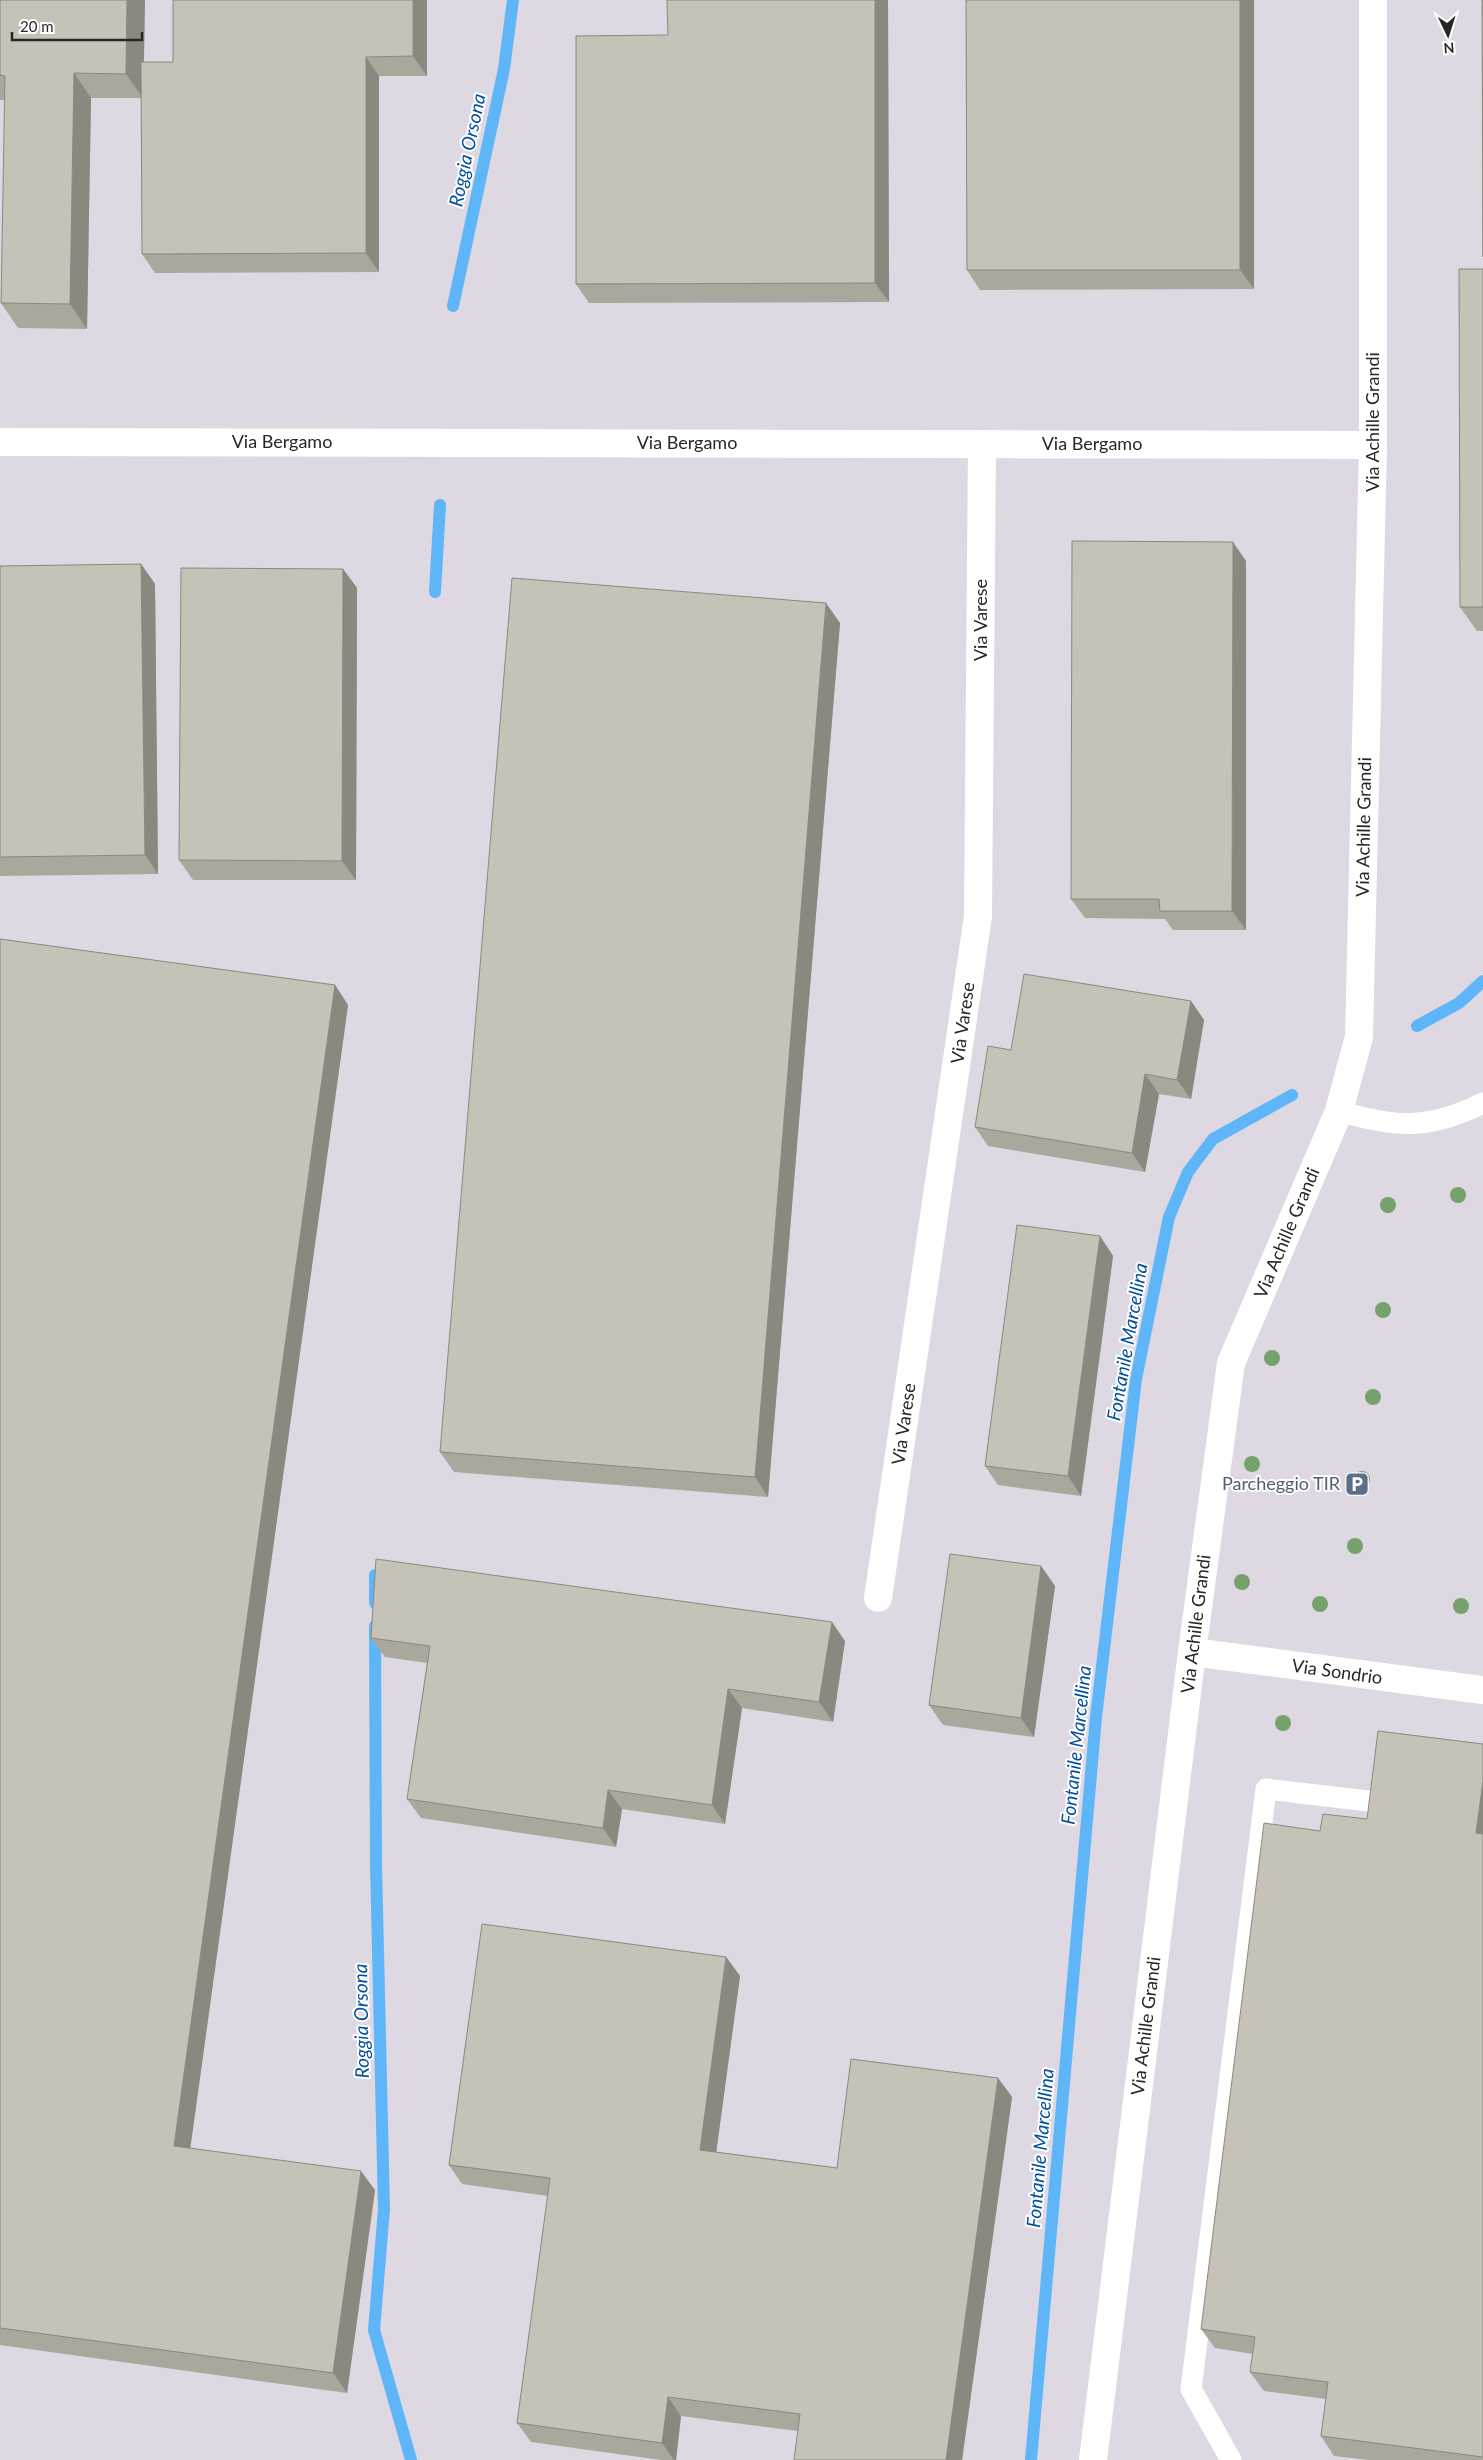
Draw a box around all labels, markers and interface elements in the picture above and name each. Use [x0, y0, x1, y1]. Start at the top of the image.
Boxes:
scale bar [12, 10, 142, 42]
north arrow [1423, 10, 1473, 60]
text: 20 m [20, 17, 54, 35]
text: N [1443, 40, 1455, 57]
water label: Roggia Orsona [443, 91, 490, 208]
street label: Via Achille Grandi [1361, 352, 1383, 492]
street label: Via Bergamo [232, 430, 332, 452]
street label: Via Bergamo [637, 431, 737, 453]
street label: Via Bergamo [1042, 432, 1142, 454]
street label: Via Varese [969, 579, 991, 661]
street label: Via Achille Grandi [1351, 757, 1375, 897]
street label: Via Varese [945, 981, 979, 1065]
street label: Via Achille Grandi [1249, 1164, 1324, 1301]
water label: Fontanile Marcellina [1101, 1261, 1152, 1423]
street label: Via Varese [886, 1382, 920, 1466]
parking icon: Parcheggio TIR [1344, 1471, 1370, 1497]
place label: Parcheggio TIR [1222, 1472, 1341, 1494]
street label: Via Achille Grandi [1176, 1553, 1214, 1695]
street label: Via Sondrio [1290, 1654, 1384, 1688]
water label: Fontanile Marcellina [1056, 1664, 1095, 1826]
street label: Via Achille Grandi [1126, 1955, 1164, 2097]
water label: Roggia Orsona [348, 1963, 373, 2079]
water label: Fontanile Marcellina [1021, 2067, 1058, 2229]

